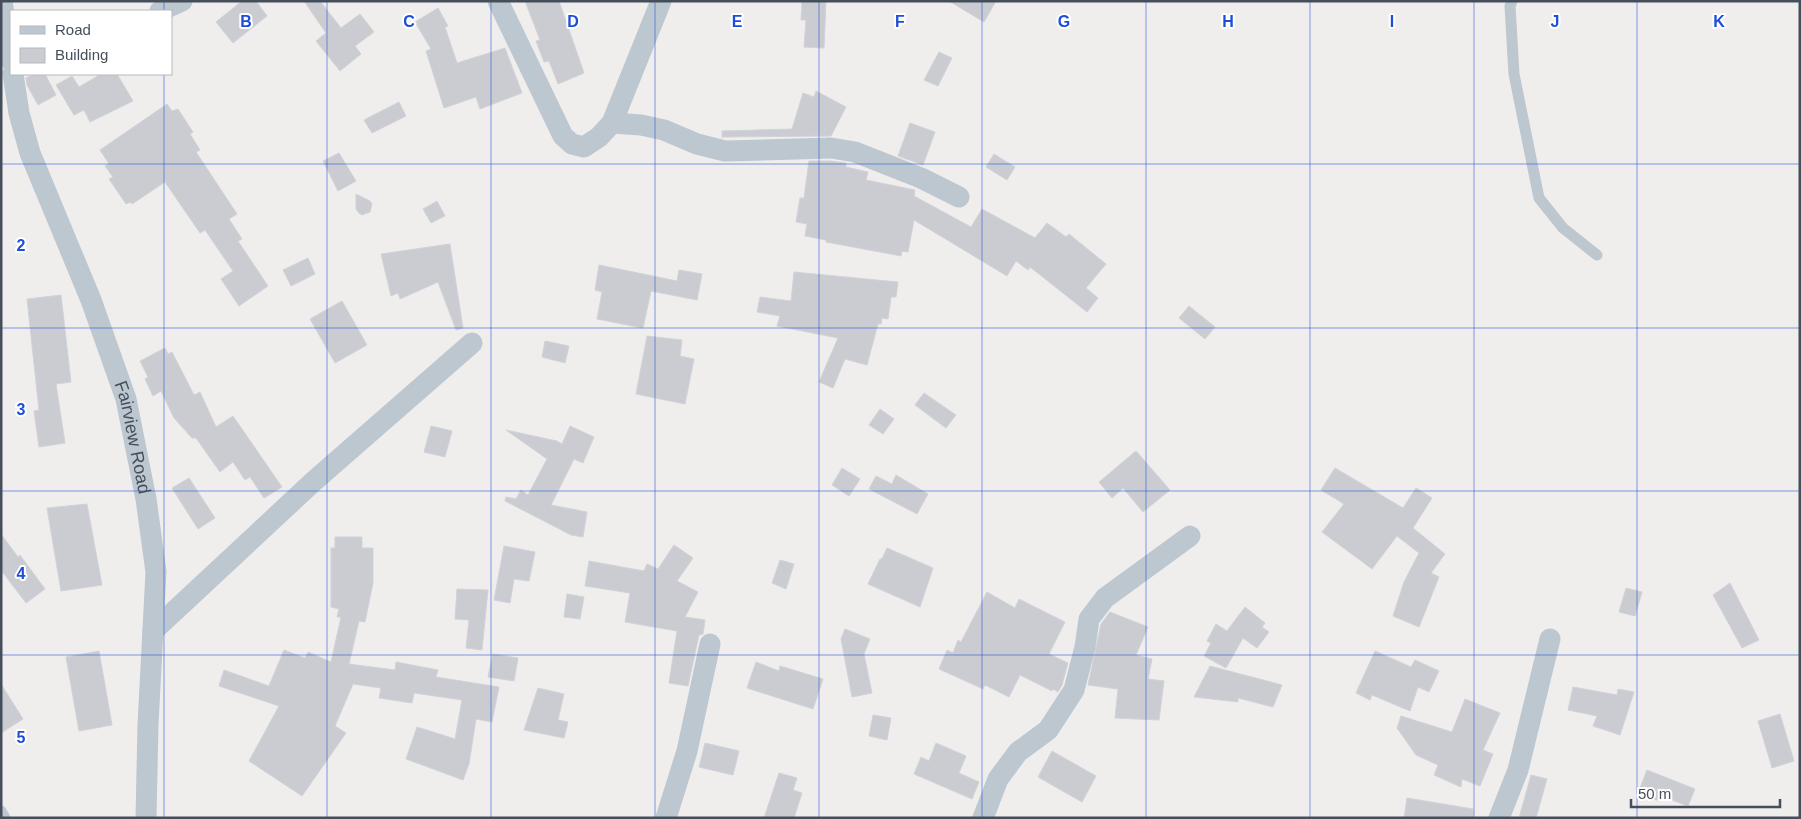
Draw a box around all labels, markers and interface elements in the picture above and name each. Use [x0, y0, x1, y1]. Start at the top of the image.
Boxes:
legend [10, 10, 172, 75]
text: B [240, 13, 252, 30]
text: C [403, 13, 415, 30]
text: D [567, 13, 579, 30]
text: E [732, 13, 743, 30]
text: F [895, 13, 905, 30]
text: G [1058, 13, 1070, 30]
text: H [1222, 13, 1234, 30]
text: I [1390, 13, 1394, 30]
text: J [1551, 13, 1559, 30]
text: K [1713, 13, 1725, 30]
text: Road [55, 21, 91, 38]
text: Building [55, 46, 108, 63]
text: 2 [17, 237, 26, 254]
street label: Fairview Road [110, 378, 155, 496]
text: 3 [17, 401, 26, 418]
text: 4 [17, 565, 26, 582]
text: 5 [17, 729, 26, 746]
scale bar [1631, 776, 1780, 808]
text: 50 m [1638, 785, 1671, 802]

